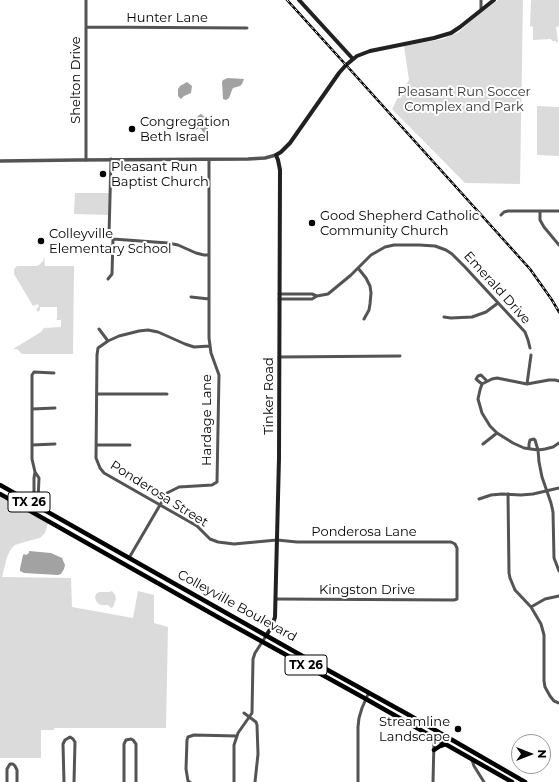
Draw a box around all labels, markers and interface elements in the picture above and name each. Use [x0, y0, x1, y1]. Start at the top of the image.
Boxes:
street label: Hunter Lane [126, 10, 208, 26]
street label: Shelton Drive [68, 36, 84, 124]
park label: Pleasant Run Soccer Complex and Park [397, 84, 531, 115]
place label: Congregation Beth Israel [140, 114, 230, 145]
marker: Congregation Beth Israel [127, 124, 137, 134]
place label: Pleasant Run Baptist Church [111, 159, 209, 190]
marker: Pleasant Run Baptist Church [98, 169, 108, 179]
place label: Good Shepherd Catholic Community Church [320, 208, 479, 239]
marker: Good Shepherd Catholic Community Church [307, 218, 317, 228]
place label: Colleyville Elementary School [49, 226, 172, 257]
marker: Colleyville Elementary School [36, 236, 46, 246]
street label: Emerald Drive [460, 248, 534, 328]
street label: Tinker Road [261, 357, 277, 435]
street label: Hardage Lane [199, 374, 215, 466]
street label: Ponderosa Street [107, 458, 211, 530]
road number: TX 26 [8, 492, 50, 512]
street label: Ponderosa Lane [311, 524, 417, 540]
street label: Colleyville Boulevard [175, 567, 299, 645]
street label: Kingston Drive [319, 582, 415, 598]
road number: TX 26 [285, 655, 327, 675]
place label: Streamline Landscape [379, 714, 450, 745]
marker: Streamline Landscape [453, 724, 463, 734]
north arrow [511, 734, 551, 774]
text: N [535, 750, 549, 758]

